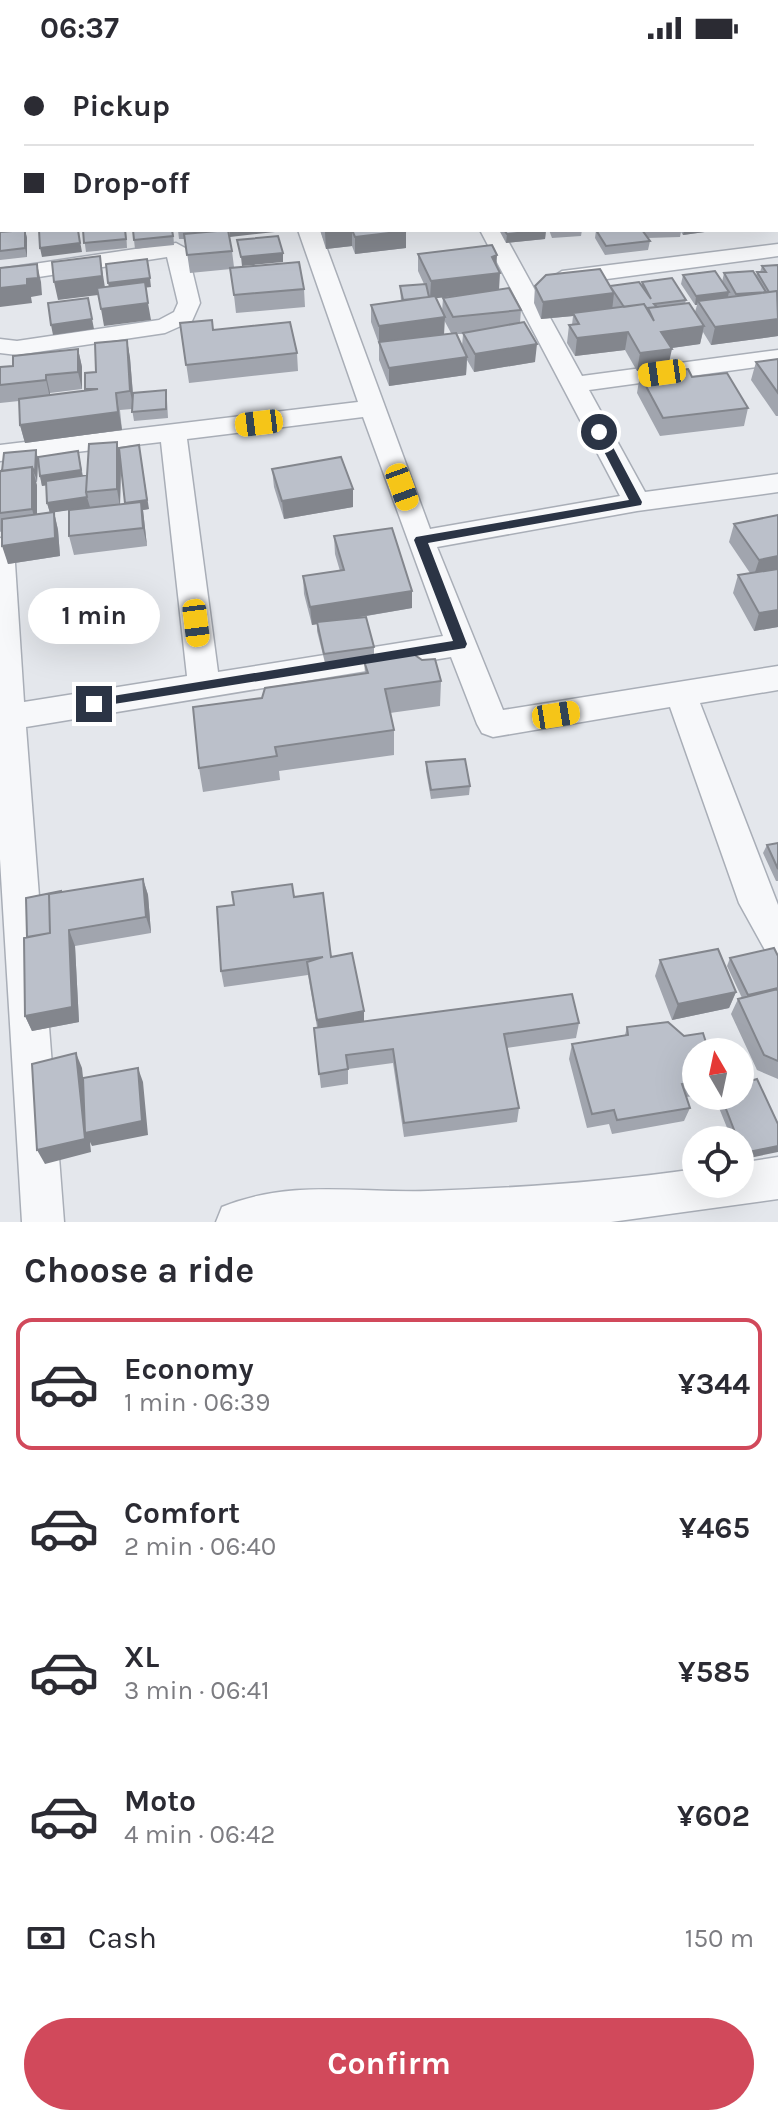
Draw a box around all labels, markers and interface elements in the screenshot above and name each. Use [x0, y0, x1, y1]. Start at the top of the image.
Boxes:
text: 06:37 [40, 10, 119, 46]
text: Pickup [72, 88, 170, 124]
text: Drop-off [72, 165, 190, 201]
car [637, 358, 687, 388]
car [234, 408, 284, 438]
route start [581, 414, 617, 450]
car [383, 460, 421, 514]
callout: 1 min [28, 588, 160, 644]
car [181, 598, 211, 648]
text: 1 min [61, 600, 127, 631]
route end [76, 686, 112, 722]
car [530, 699, 582, 731]
north arrow [682, 1038, 754, 1110]
map controls [682, 1038, 754, 1198]
button: locate [682, 1126, 754, 1198]
text: Choose a ride [24, 1249, 254, 1291]
icon: car [28, 1348, 100, 1420]
text: Economy [124, 1351, 254, 1387]
text: ¥344 [678, 1366, 750, 1402]
text: 1 min · 06:39 [124, 1387, 270, 1418]
icon: car [28, 1492, 100, 1564]
text: Comfort [124, 1495, 240, 1531]
text: ¥465 [679, 1510, 750, 1546]
text: 2 min · 06:40 [124, 1531, 276, 1562]
icon: car [28, 1636, 100, 1708]
text: XL [124, 1639, 159, 1675]
text: ¥585 [678, 1654, 750, 1690]
text: 3 min · 06:41 [124, 1675, 270, 1706]
icon: car [28, 1780, 100, 1852]
text: Moto [124, 1783, 196, 1819]
text: ¥602 [677, 1798, 750, 1834]
text: 4 min · 06:42 [124, 1819, 275, 1850]
icon: cash [24, 1916, 68, 1960]
text: Cash [88, 1920, 157, 1956]
text: 150 m [685, 1923, 754, 1954]
button: Confirm [24, 2018, 754, 2110]

